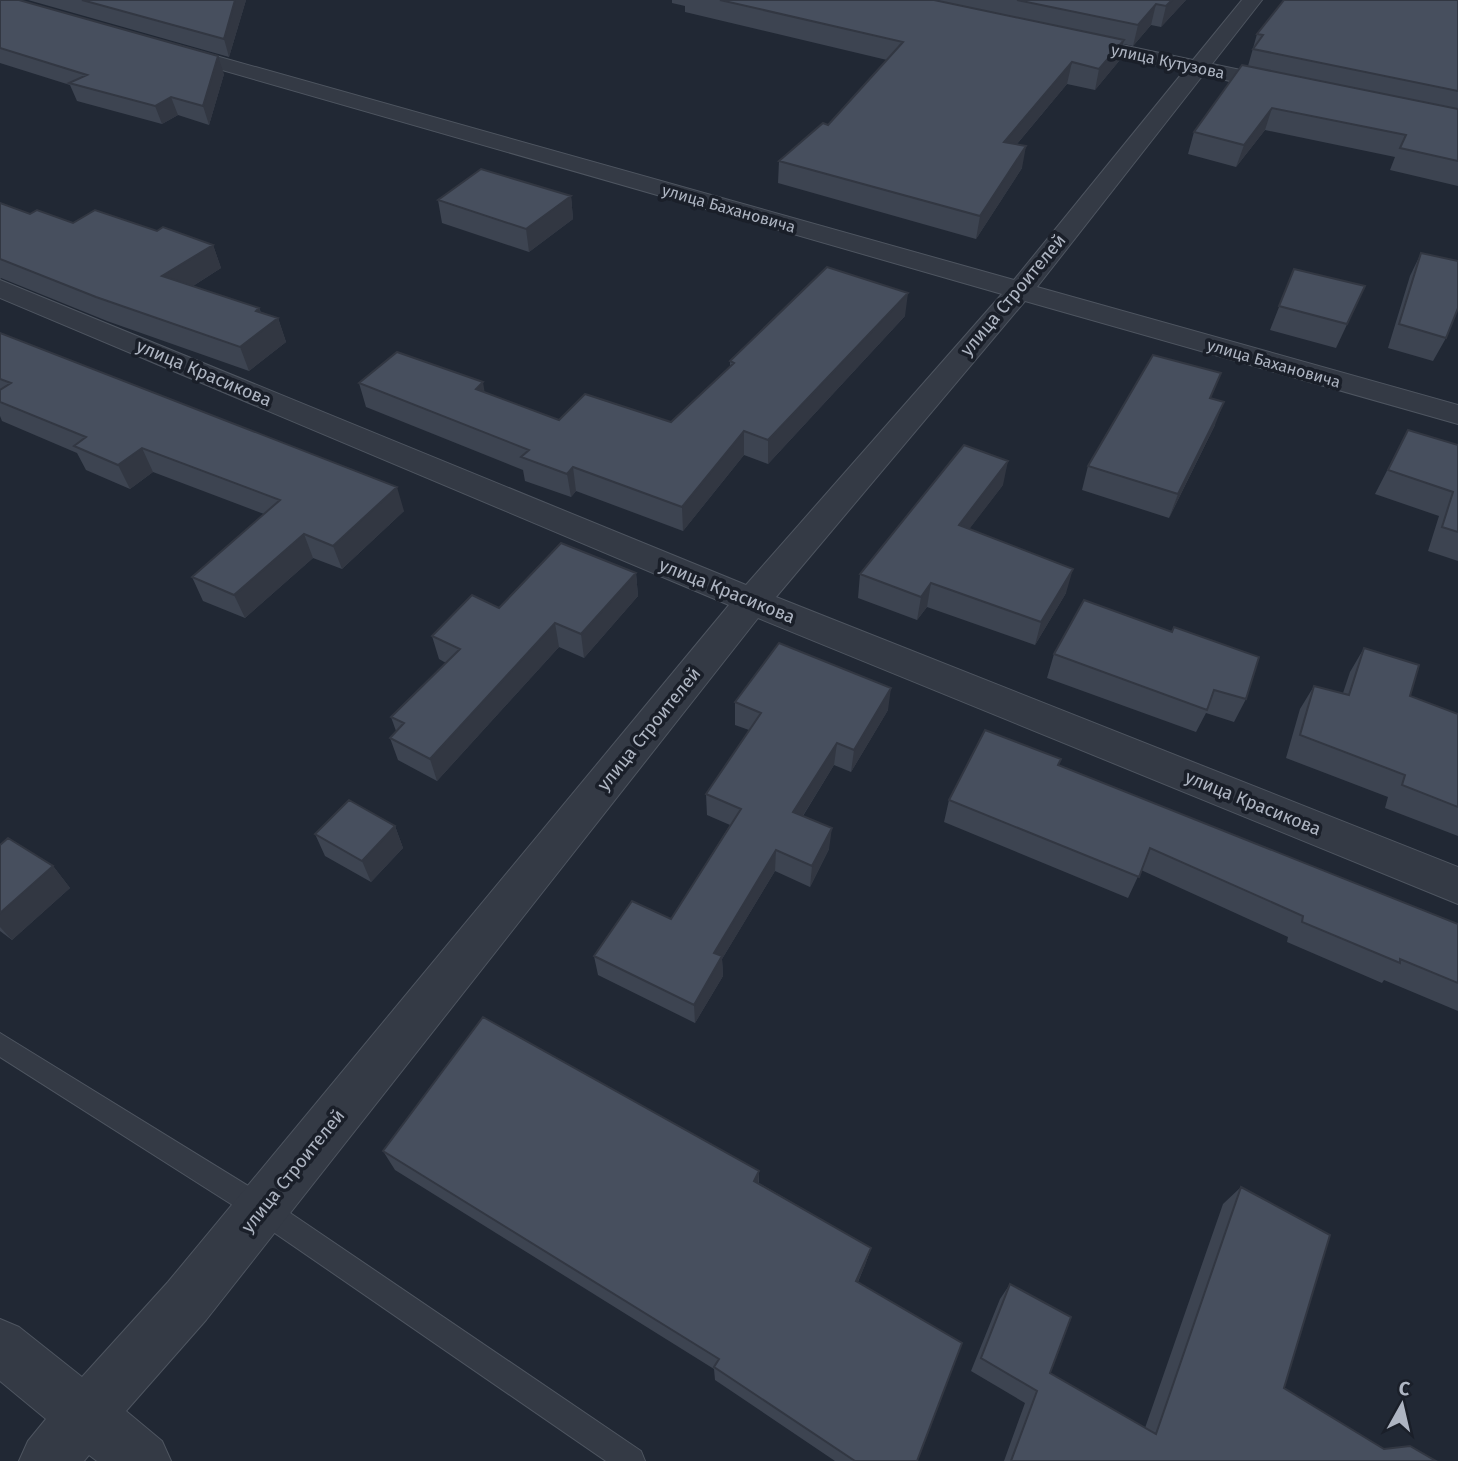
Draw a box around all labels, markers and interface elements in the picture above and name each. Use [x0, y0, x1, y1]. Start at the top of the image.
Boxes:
street label: улица Кутузова [1109, 40, 1226, 83]
street label: улица Бахановича [660, 180, 798, 237]
street label: улица Строителей [956, 230, 1070, 360]
street label: улица Красикова [133, 335, 275, 411]
street label: улица Бахановича [1205, 335, 1343, 392]
street label: улица Красикова [656, 554, 798, 628]
street label: улица Строителей [592, 663, 706, 795]
street label: улица Красикова [1182, 766, 1324, 840]
street label: улица Строителей [236, 1105, 350, 1237]
north arrow [1367, 1370, 1437, 1440]
text: С [1397, 1377, 1411, 1401]

